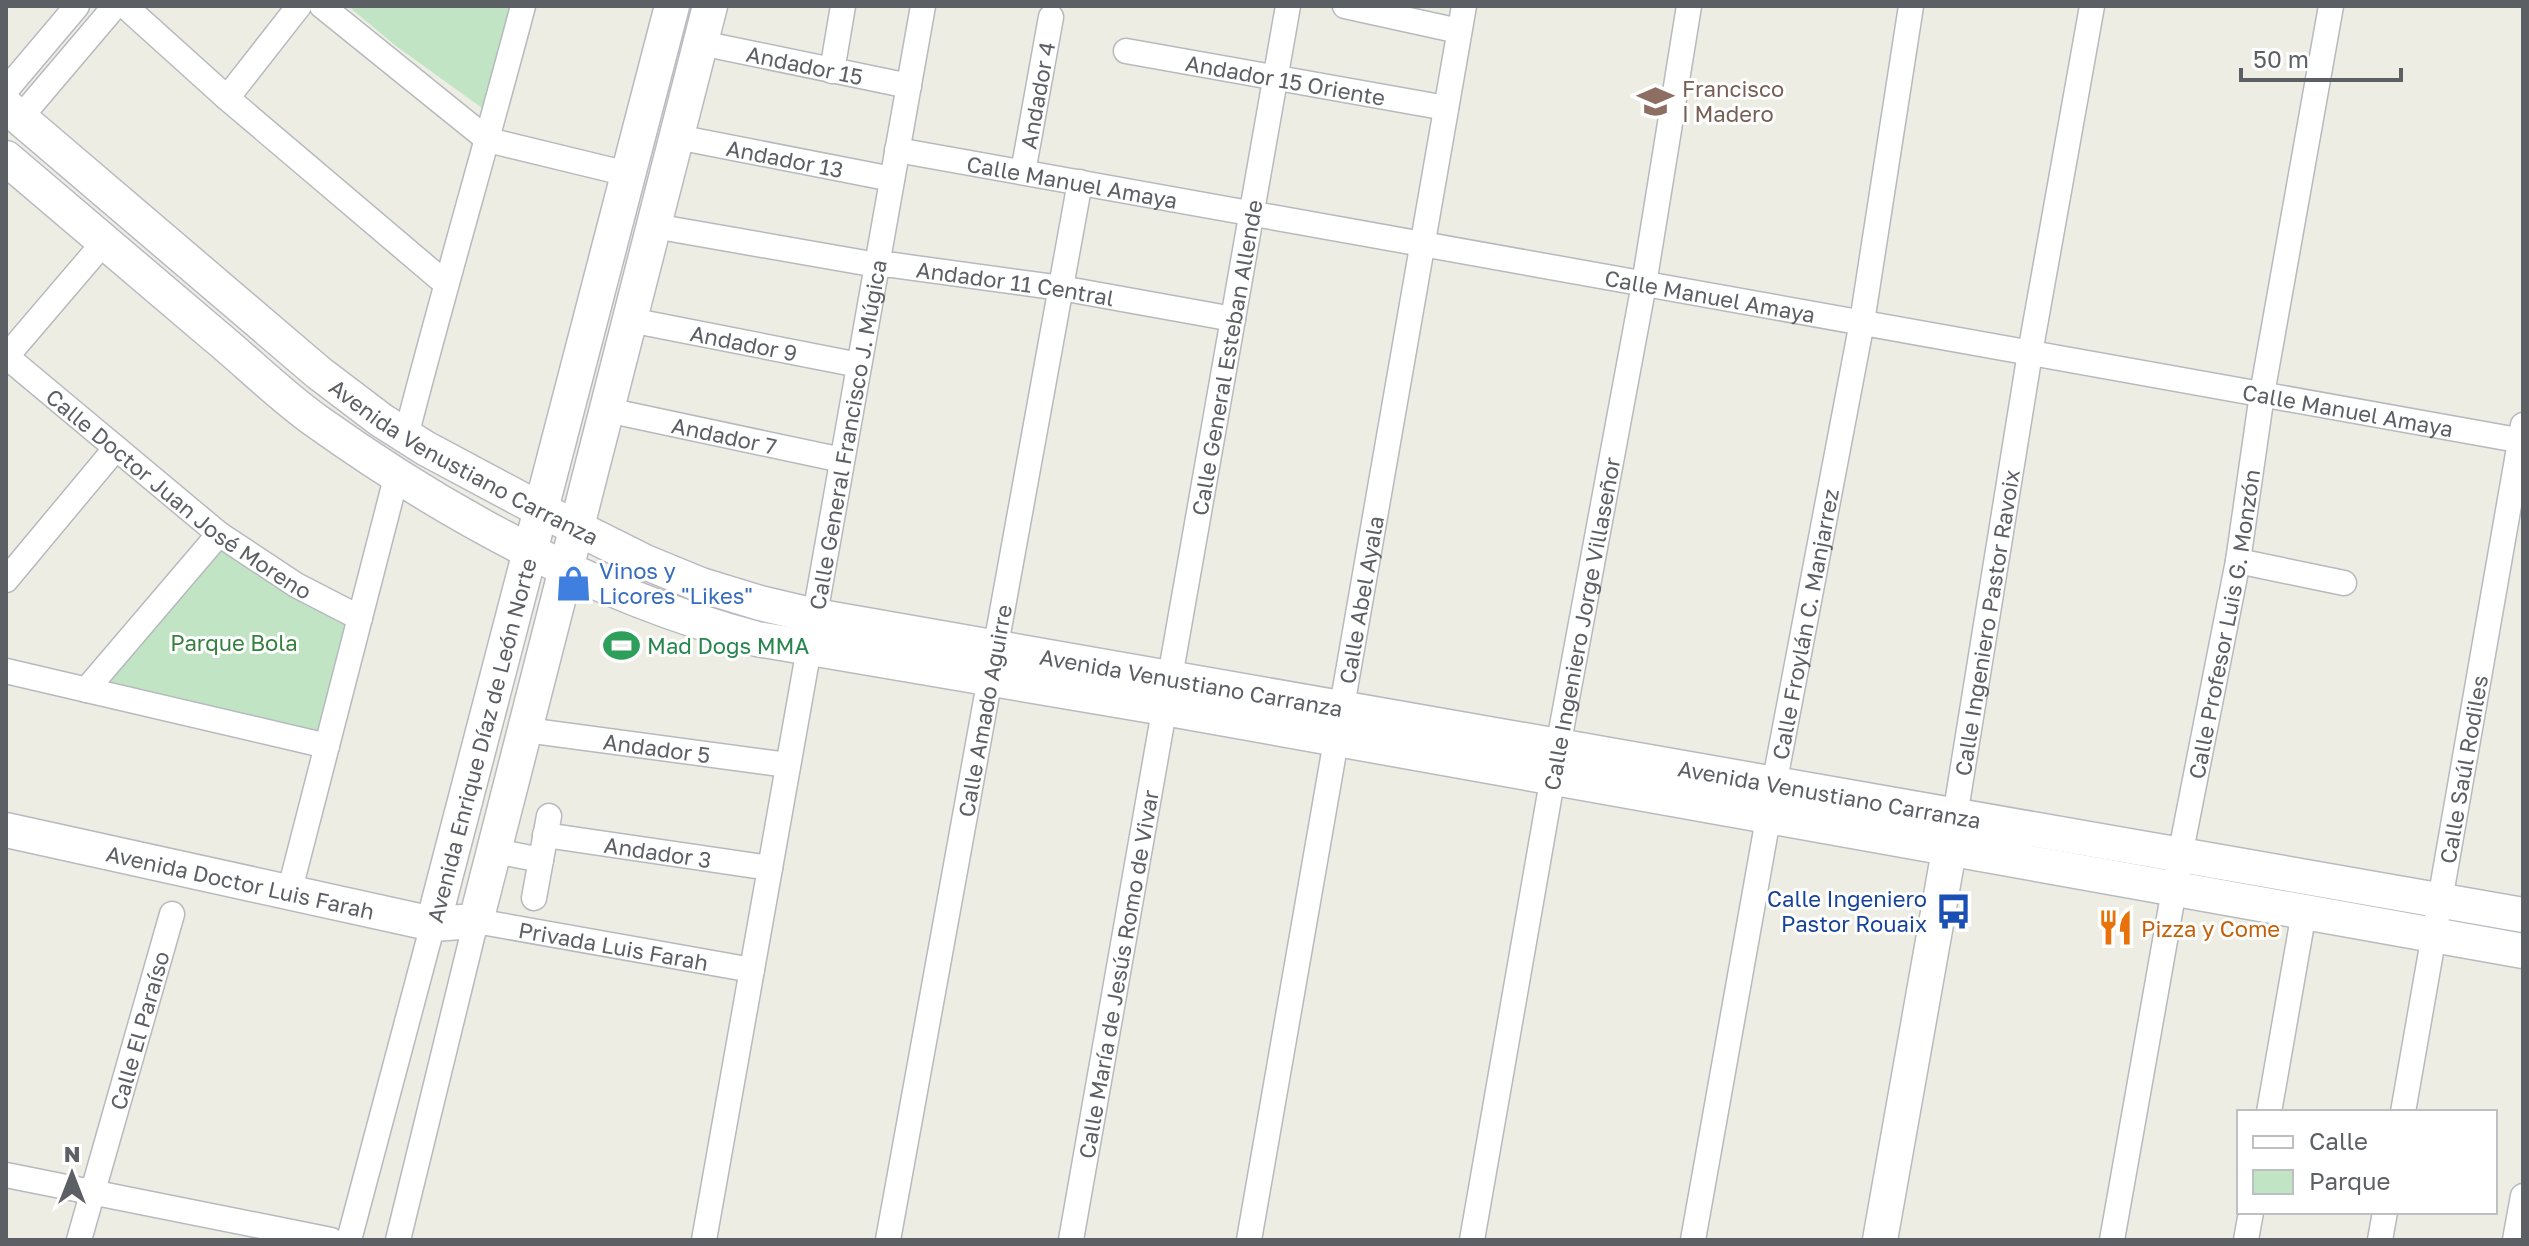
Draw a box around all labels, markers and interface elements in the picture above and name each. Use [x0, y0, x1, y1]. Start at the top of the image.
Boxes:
scale bar [2241, 32, 2401, 82]
street label: Andador 15 [744, 39, 866, 90]
street label: Andador 4 [1014, 39, 1060, 151]
text: 50 m [2253, 44, 2309, 73]
street label: Andador 15 Oriente [1183, 48, 1388, 110]
place label: Francisco I Madero [1682, 75, 1784, 127]
school or university icon: Francisco I Madero [1637, 82, 1675, 120]
street label: Andador 13 [724, 133, 846, 183]
street label: Calle Manuel Amaya [965, 149, 1180, 213]
street label: Calle General Esteban Allende [1185, 198, 1267, 517]
street label: Andador 11 Central [915, 255, 1116, 311]
street label: Calle General Francisco J. Múgica [803, 257, 891, 612]
street label: Calle Manuel Amaya [1603, 263, 1818, 328]
street label: Andador 9 [688, 319, 800, 366]
street label: Avenida Venustiano Carranza [324, 373, 603, 550]
street label: Calle Manuel Amaya [2241, 378, 2455, 442]
street label: Calle Doctor Juan José Moreno [41, 382, 316, 604]
street label: Andador 7 [669, 411, 779, 459]
street label: Calle Ingeniero Jorge Villaseñor [1537, 454, 1625, 792]
street label: Calle Ingeniero Pastor Ravoix [1948, 467, 2024, 778]
street label: Calle Profesor Luis G. Monzón [2182, 468, 2265, 781]
street label: Calle Froylán C. Manjarrez [1766, 486, 1844, 762]
street label: Calle Abel Ayala [1333, 513, 1388, 686]
street label: Avenida Enrique Díaz de León Norte [420, 555, 541, 925]
place label: Vinos y Licores "Likes" [599, 557, 753, 609]
shop icon: Vinos y Licores "Likes" [554, 564, 592, 602]
street label: Calle Amado Aguirre [952, 602, 1017, 819]
sports icon: Mad Dogs MMA [602, 626, 640, 664]
park label: Parque Bola [170, 629, 298, 656]
place label: Mad Dogs MMA [647, 632, 810, 659]
street label: Avenida Venustiano Carranza [1038, 642, 1345, 722]
street label: Calle Saúl Rodiles [2433, 673, 2493, 865]
street label: Andador 5 [602, 727, 712, 768]
street label: Avenida Venustiano Carranza [1676, 754, 1983, 833]
street label: Calle María de Jesús Romo de Vivar [1072, 787, 1163, 1160]
street label: Andador 3 [602, 830, 713, 873]
street label: Avenida Doctor Luis Farah [104, 839, 377, 924]
place label: Calle Ingeniero Pastor Rouaix [1767, 885, 1927, 937]
bus stop icon: Calle Ingeniero Pastor Rouaix [1934, 892, 1972, 930]
restaurant icon: Pizza y Come [2096, 909, 2134, 947]
street label: Privada Luis Farah [516, 915, 711, 976]
place label: Pizza y Come [2141, 915, 2280, 942]
street label: Calle El Paraíso [103, 948, 174, 1113]
legend [2237, 1110, 2497, 1214]
text: Calle [2309, 1126, 2368, 1155]
north arrow [32, 1134, 112, 1214]
text: N [64, 1140, 80, 1167]
text: Parque [2309, 1166, 2390, 1195]

